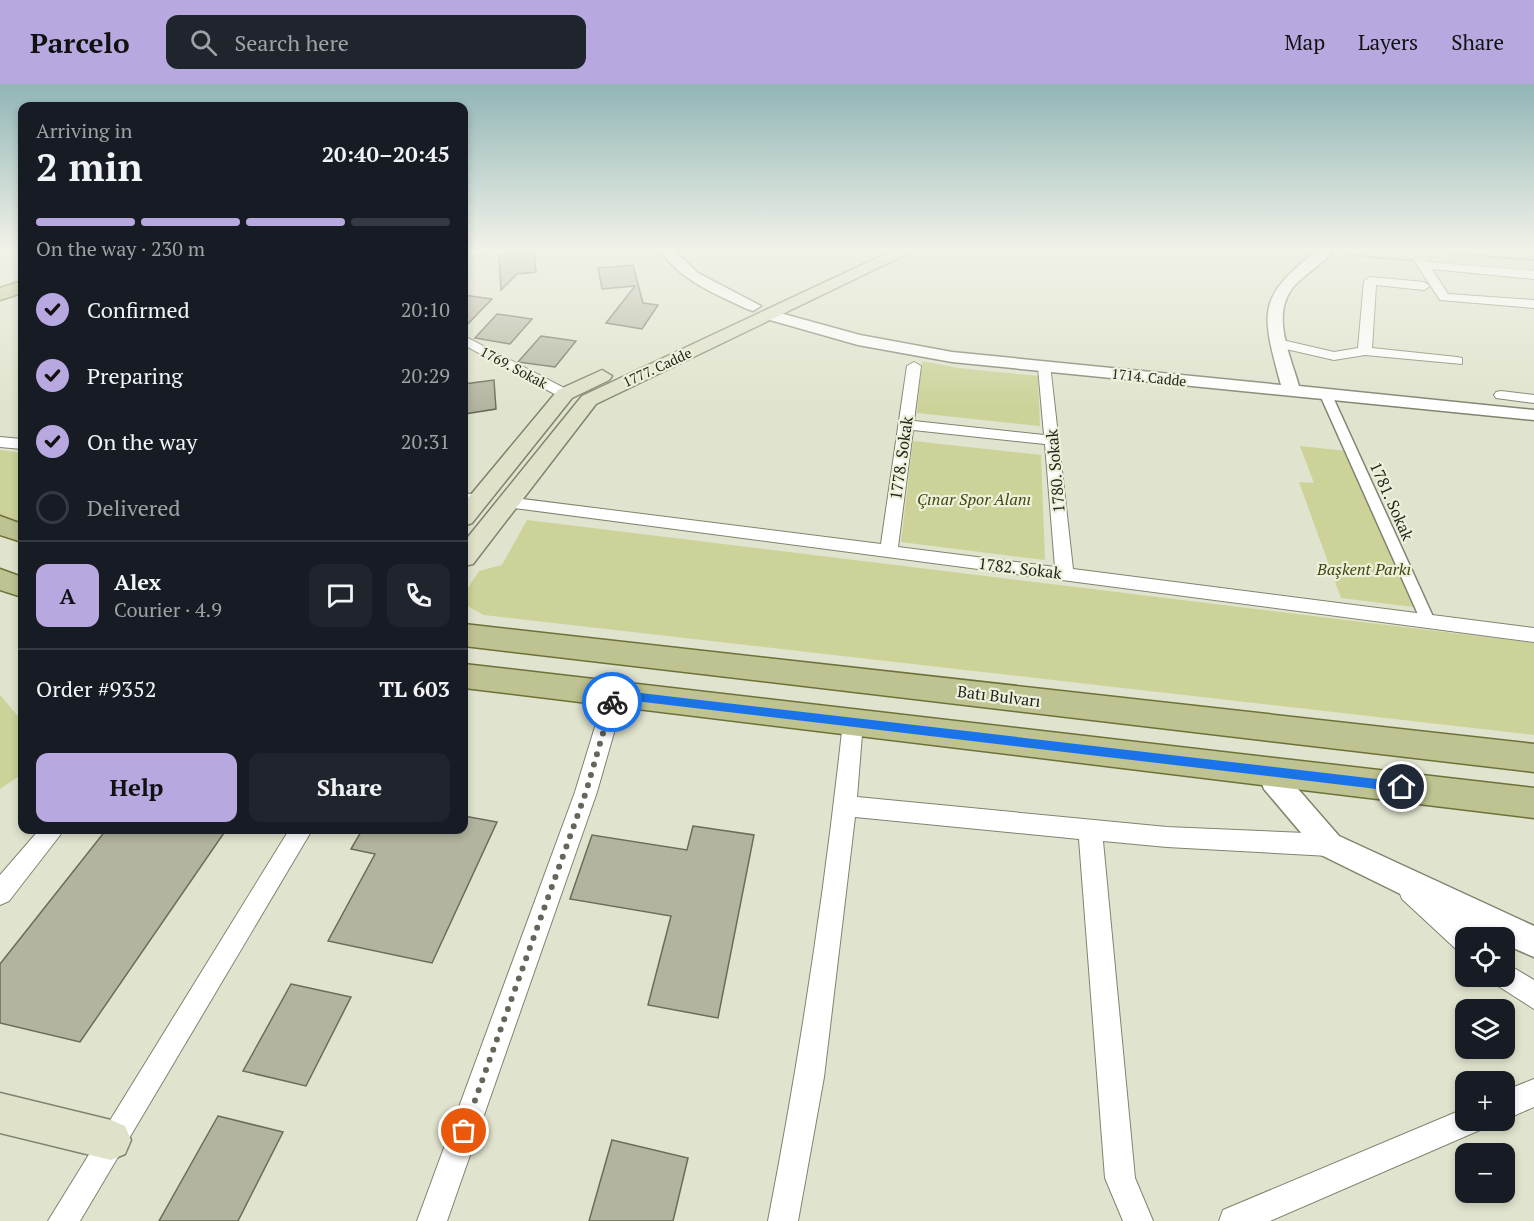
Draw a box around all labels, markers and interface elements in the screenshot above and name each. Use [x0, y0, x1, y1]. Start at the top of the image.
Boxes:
search box [166, 15, 586, 69]
text: Parcelo [30, 24, 130, 61]
icon: search [187, 26, 220, 59]
text: Search here [235, 28, 349, 57]
text: Map [1284, 28, 1325, 56]
text: Layers [1358, 28, 1418, 56]
text: Share [1451, 28, 1504, 56]
text: Arriving in [36, 117, 132, 144]
text: 20:40–20:45 [322, 139, 450, 168]
text: 2 min [36, 140, 143, 192]
text: On the way · 230 m [36, 235, 205, 262]
icon: check [36, 293, 69, 326]
text: Confirmed [87, 295, 190, 324]
text: 20:10 [401, 296, 450, 323]
street label: 1769. Sokak [477, 341, 552, 393]
street label: 1777. Cadde [620, 343, 694, 391]
icon: check [36, 359, 69, 392]
text: Preparing [87, 361, 183, 390]
text: 20:29 [401, 362, 450, 389]
street label: 1714. Cadde [1111, 364, 1187, 390]
street label: 1778. Sokak [884, 414, 918, 501]
icon: check [36, 425, 69, 458]
text: On the way [87, 427, 197, 456]
text: 20:31 [401, 428, 450, 455]
street label: 1780. Sokak [1040, 428, 1070, 514]
street label: 1781. Sokak [1365, 458, 1419, 544]
park label: Çınar Spor Alanı [917, 488, 1031, 510]
text: Delivered [87, 493, 180, 522]
street label: 1782. Sokak [977, 552, 1064, 584]
park label: Başkent Parkı [1316, 558, 1411, 580]
button: chat [309, 564, 372, 627]
button: phone [387, 564, 450, 627]
text: Alex [114, 567, 161, 596]
text: A [59, 581, 76, 610]
text: Courier · 4.9 [114, 596, 222, 623]
courier [582, 672, 642, 732]
text: Order #9352 [36, 674, 156, 703]
text: TL 603 [379, 674, 450, 703]
street label: Batı Bulvarı [956, 680, 1042, 712]
icon: bike [596, 686, 629, 719]
button: Help [36, 753, 237, 822]
button: Share [249, 753, 450, 822]
pin [1376, 761, 1427, 812]
icon: home [1385, 770, 1418, 803]
map controls [1455, 927, 1515, 1203]
button: locate [1455, 927, 1515, 987]
button: layers [1455, 999, 1515, 1059]
button: + [1455, 1071, 1515, 1131]
pin [438, 1105, 489, 1156]
icon: bag [447, 1114, 480, 1147]
button: − [1455, 1143, 1515, 1203]

